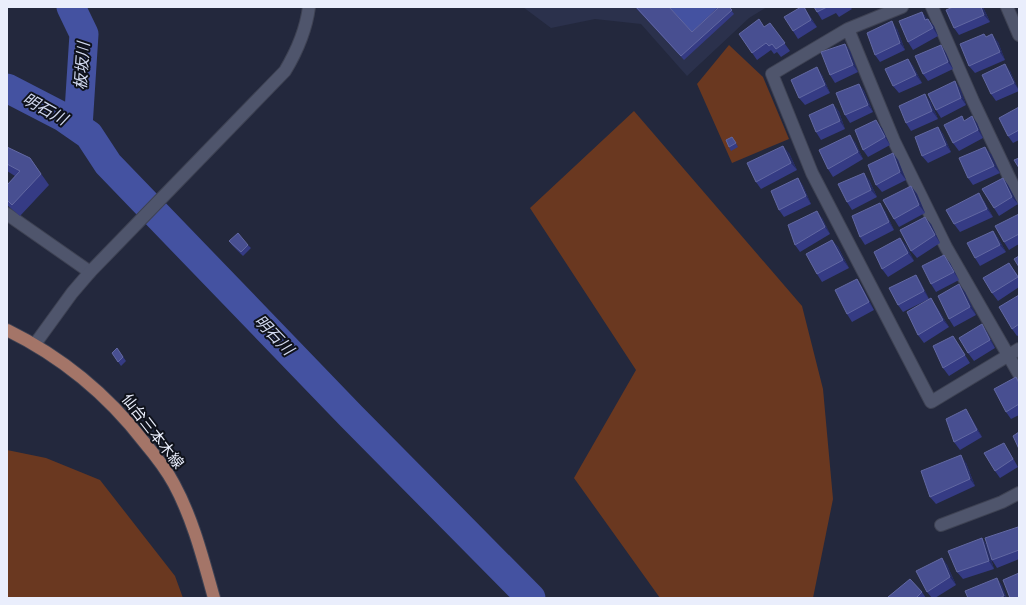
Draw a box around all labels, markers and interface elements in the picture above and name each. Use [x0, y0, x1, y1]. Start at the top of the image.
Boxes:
water label: 板坂川 [70, 39, 94, 91]
water label: 明石川 [19, 88, 73, 131]
water label: 明石川 [250, 310, 300, 361]
street label: 仙台三本木線 [118, 390, 188, 472]

